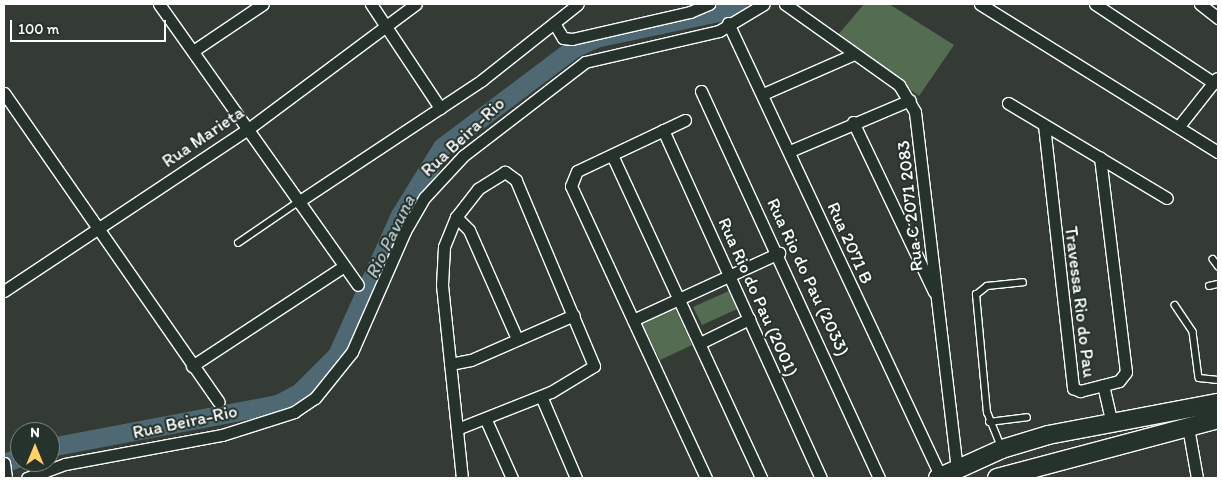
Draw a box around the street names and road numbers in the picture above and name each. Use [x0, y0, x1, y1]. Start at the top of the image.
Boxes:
street label: Rua Beira-Rio [416, 93, 510, 181]
street label: Rua Marieta [158, 102, 248, 172]
street label: Rua C 2071 2083 [892, 139, 928, 273]
street label: Rua Rio do Pau (2033) [762, 195, 854, 359]
street label: Rua 2071 B [822, 199, 878, 287]
street label: Rua Rio do Pau (2001) [714, 215, 802, 379]
street label: Travessa Rio do Pau [1060, 225, 1100, 379]
street label: Rua Beira-Rio [130, 400, 240, 444]

